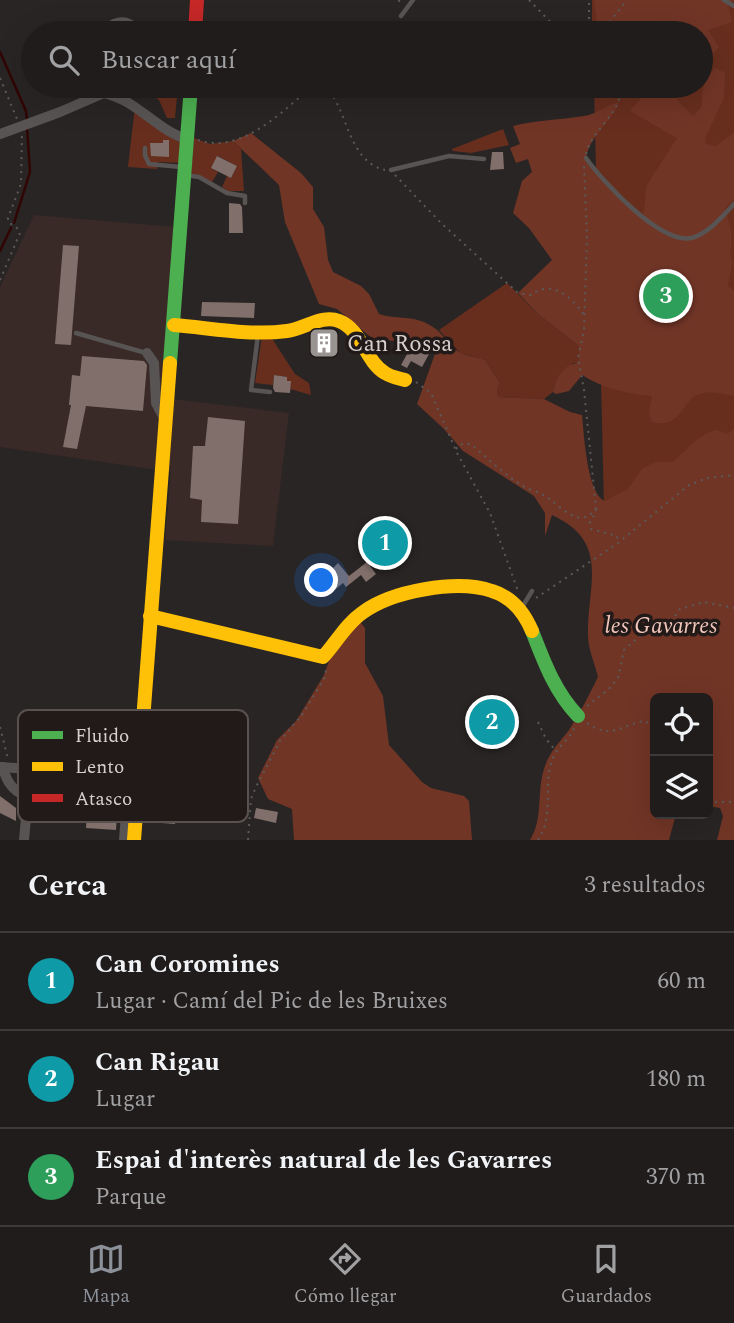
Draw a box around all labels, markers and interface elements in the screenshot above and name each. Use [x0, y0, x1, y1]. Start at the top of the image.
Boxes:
search box [21, 21, 713, 98]
text: Buscar aquí [101, 40, 236, 80]
icon: search [45, 41, 83, 79]
pin: 3 [643, 270, 689, 322]
building icon: Can Rossa [307, 326, 341, 360]
place label: Can Rossa [347, 327, 453, 362]
pin: 1 [362, 517, 408, 569]
your location [304, 563, 338, 597]
park label: les Gavarres [605, 609, 717, 644]
map controls [650, 693, 713, 819]
button: locate [650, 693, 713, 756]
pin: 2 [469, 696, 515, 748]
legend [18, 710, 248, 822]
text: Fluido [75, 722, 129, 751]
text: Lento [75, 753, 124, 782]
button: layers [650, 756, 713, 819]
text: Atasco [75, 785, 132, 814]
text: Cerca [28, 863, 107, 909]
text: 3 resultados [584, 868, 706, 903]
text: Can Coromines [95, 944, 280, 984]
text: 1 [45, 964, 57, 999]
text: 60 m [657, 964, 706, 999]
text: Lugar · Camí del Pic de les Bruixes [95, 984, 448, 1019]
text: Can Rigau [95, 1042, 220, 1082]
text: 2 [45, 1062, 57, 1097]
text: 180 m [646, 1062, 706, 1097]
text: Lugar [95, 1082, 155, 1117]
text: Espai d'interès natural de les Gavarres [95, 1140, 552, 1180]
text: 3 [45, 1160, 57, 1195]
text: 370 m [646, 1160, 706, 1195]
text: Parque [95, 1180, 166, 1215]
tab: Mapa [82, 1240, 130, 1311]
tab: Cómo llegar [294, 1240, 397, 1311]
tab: Guardados [561, 1240, 652, 1311]

